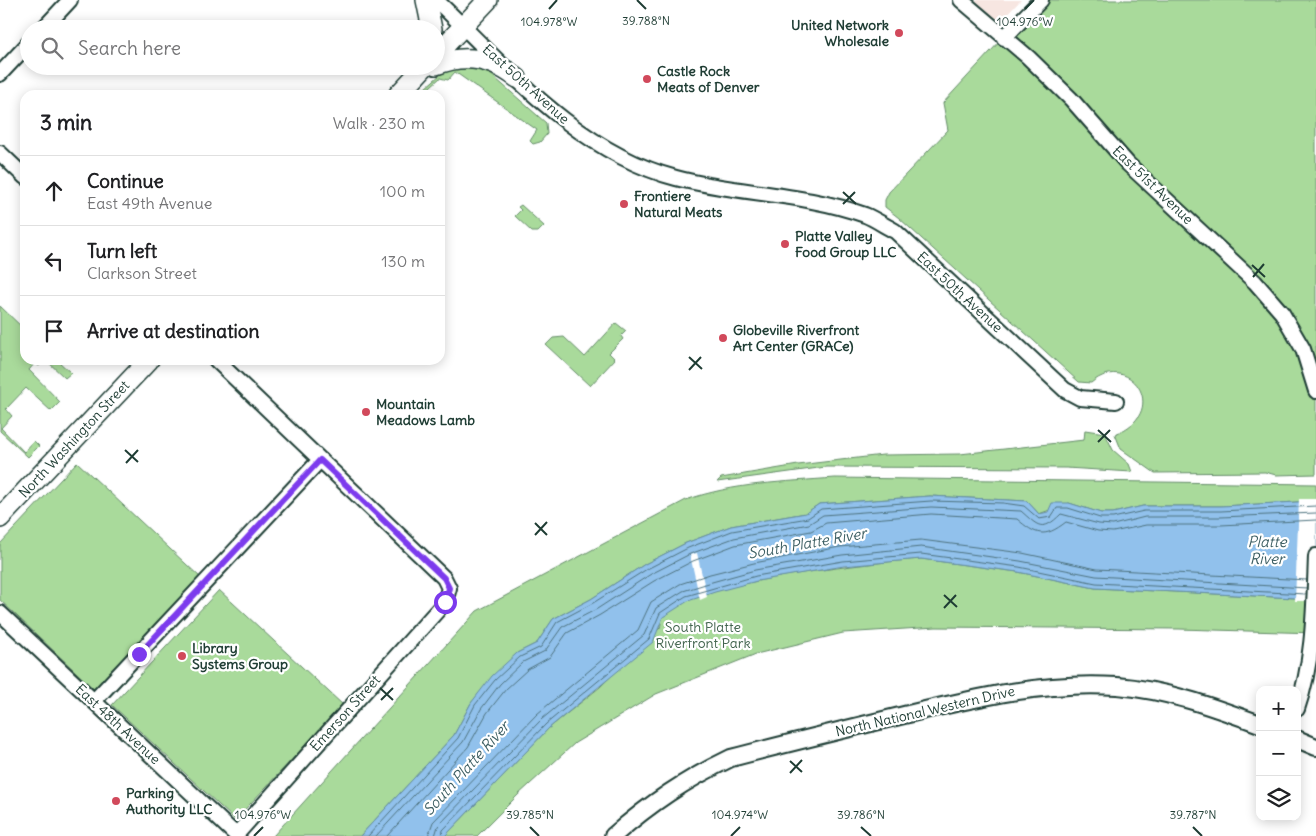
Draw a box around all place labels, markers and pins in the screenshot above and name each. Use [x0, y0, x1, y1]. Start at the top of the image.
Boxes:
place label: United Network Wholesale [791, 16, 889, 50]
marker: United Network Wholesale [893, 27, 905, 39]
place label: Castle Rock Meats of Denver [657, 62, 760, 96]
marker: Castle Rock Meats of Denver [641, 73, 653, 85]
place label: Frontiere Natural Meats [634, 187, 723, 221]
marker: Frontiere Natural Meats [618, 198, 630, 210]
place label: Platte Valley Food Group LLC [795, 227, 897, 261]
marker: Platte Valley Food Group LLC [779, 238, 791, 250]
place label: Globeville Riverfront Art Center (GRACe) [733, 321, 860, 355]
marker: Globeville Riverfront Art Center (GRACe) [717, 332, 729, 344]
place label: Mountain Meadows Lamb [376, 395, 475, 429]
marker: Mountain Meadows Lamb [360, 406, 372, 418]
place label: Library Systems Group [192, 639, 288, 673]
marker: Library Systems Group [176, 650, 188, 662]
place label: Parking Authority LLC [126, 784, 213, 818]
marker: Parking Authority LLC [110, 795, 122, 807]

